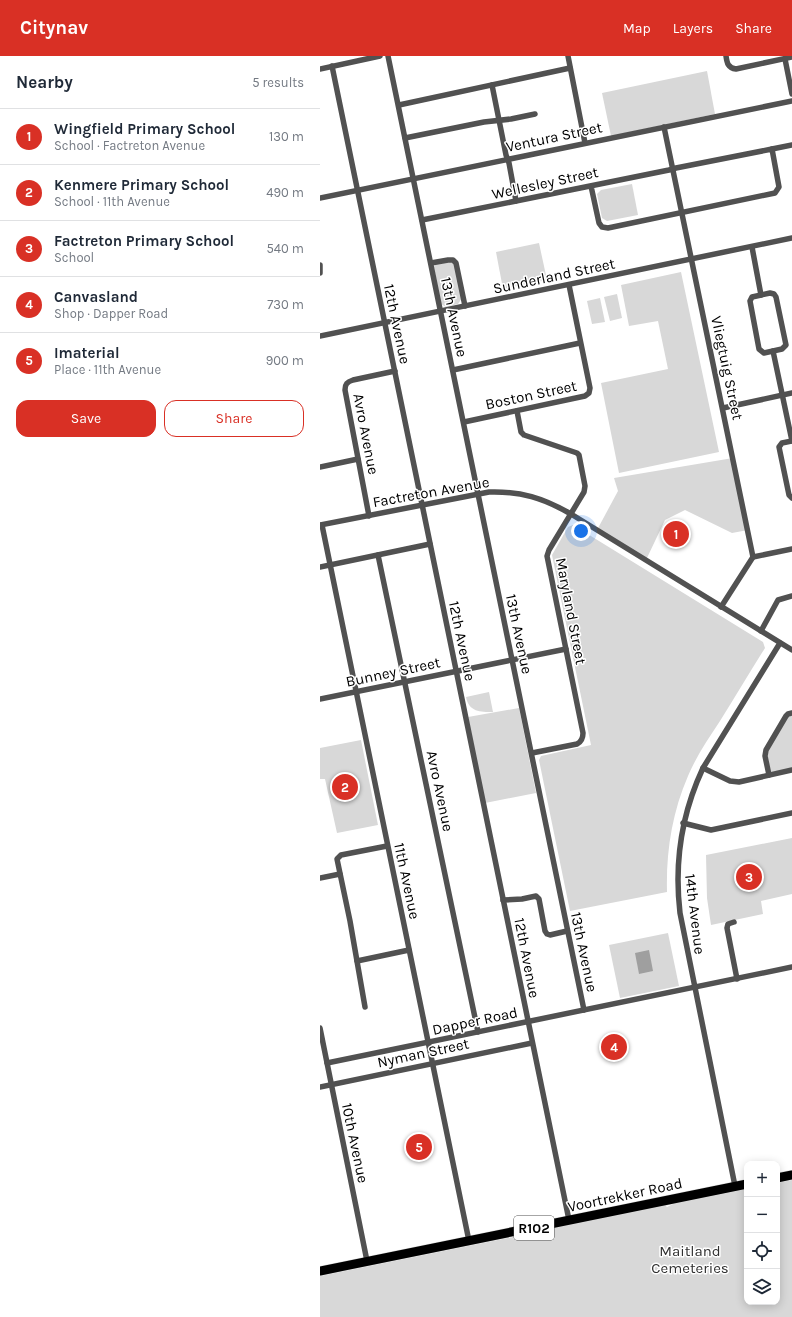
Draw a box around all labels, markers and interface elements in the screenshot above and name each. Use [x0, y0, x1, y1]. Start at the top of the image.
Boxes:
text: Citynav [20, 17, 88, 39]
text: Map [623, 20, 651, 37]
text: Layers [673, 20, 713, 37]
text: Share [735, 20, 772, 37]
text: Nearby [16, 72, 73, 92]
text: 5 results [252, 75, 304, 90]
street label: Ventura Street [504, 118, 604, 156]
text: Wingfield Primary School [54, 120, 235, 138]
text: 1 [27, 129, 31, 144]
text: 130 m [269, 129, 304, 144]
text: School · Factreton Avenue [54, 138, 205, 153]
street label: Wellesley Street [490, 163, 600, 203]
text: Kenmere Primary School [54, 176, 229, 194]
text: 2 [25, 185, 33, 200]
text: 490 m [266, 185, 304, 200]
text: School · 11th Avenue [54, 194, 170, 209]
text: Factreton Primary School [54, 232, 234, 250]
text: 3 [25, 241, 33, 256]
text: 540 m [266, 241, 304, 256]
text: School [54, 250, 94, 265]
street label: Sunderland Street [491, 254, 617, 298]
street label: 13th Avenue [437, 275, 471, 359]
street label: 12th Avenue [380, 282, 414, 366]
text: Canvasland [54, 288, 138, 306]
text: 4 [25, 297, 33, 312]
text: 730 m [267, 297, 304, 312]
text: Shop · Dapper Road [54, 306, 168, 321]
street label: Vliegtuig Street [707, 314, 747, 422]
text: Imaterial [54, 344, 120, 362]
text: 5 [25, 353, 33, 368]
text: 900 m [266, 353, 304, 368]
text: Place · 11th Avenue [54, 362, 161, 377]
street label: Boston Street [484, 376, 579, 413]
street label: Avro Avenue [349, 392, 383, 476]
button: Save [16, 400, 156, 437]
button: Share [164, 400, 304, 437]
street label: Factreton Avenue [371, 473, 491, 511]
pin: 1 [663, 519, 689, 549]
your location [571, 521, 591, 541]
street label: Maryland Street [552, 556, 590, 666]
street label: 13th Avenue [502, 592, 536, 676]
street label: 12th Avenue [445, 599, 479, 683]
street label: Bunney Street [344, 653, 442, 691]
street label: Avro Avenue [423, 749, 457, 833]
pin: 2 [332, 772, 358, 802]
street label: 11th Avenue [390, 841, 424, 921]
pin: 3 [736, 862, 762, 892]
street label: 14th Avenue [681, 873, 709, 955]
street label: 13th Avenue [567, 910, 601, 994]
street label: 12th Avenue [510, 916, 544, 1000]
street label: Dapper Road [431, 1003, 519, 1039]
pin: 4 [601, 1032, 627, 1062]
street label: Nyman Street [375, 1034, 471, 1072]
street label: 10th Avenue [338, 1101, 372, 1185]
pin: 5 [406, 1132, 432, 1162]
map controls [744, 1161, 780, 1305]
button: + [744, 1161, 780, 1197]
street label: Voortrekker Road [566, 1174, 684, 1216]
button: − [744, 1197, 780, 1233]
road number: R102 [514, 1216, 554, 1240]
button: locate [744, 1233, 780, 1269]
park label: Maitland Cemeteries [651, 1242, 729, 1277]
button: layers [744, 1269, 780, 1305]

